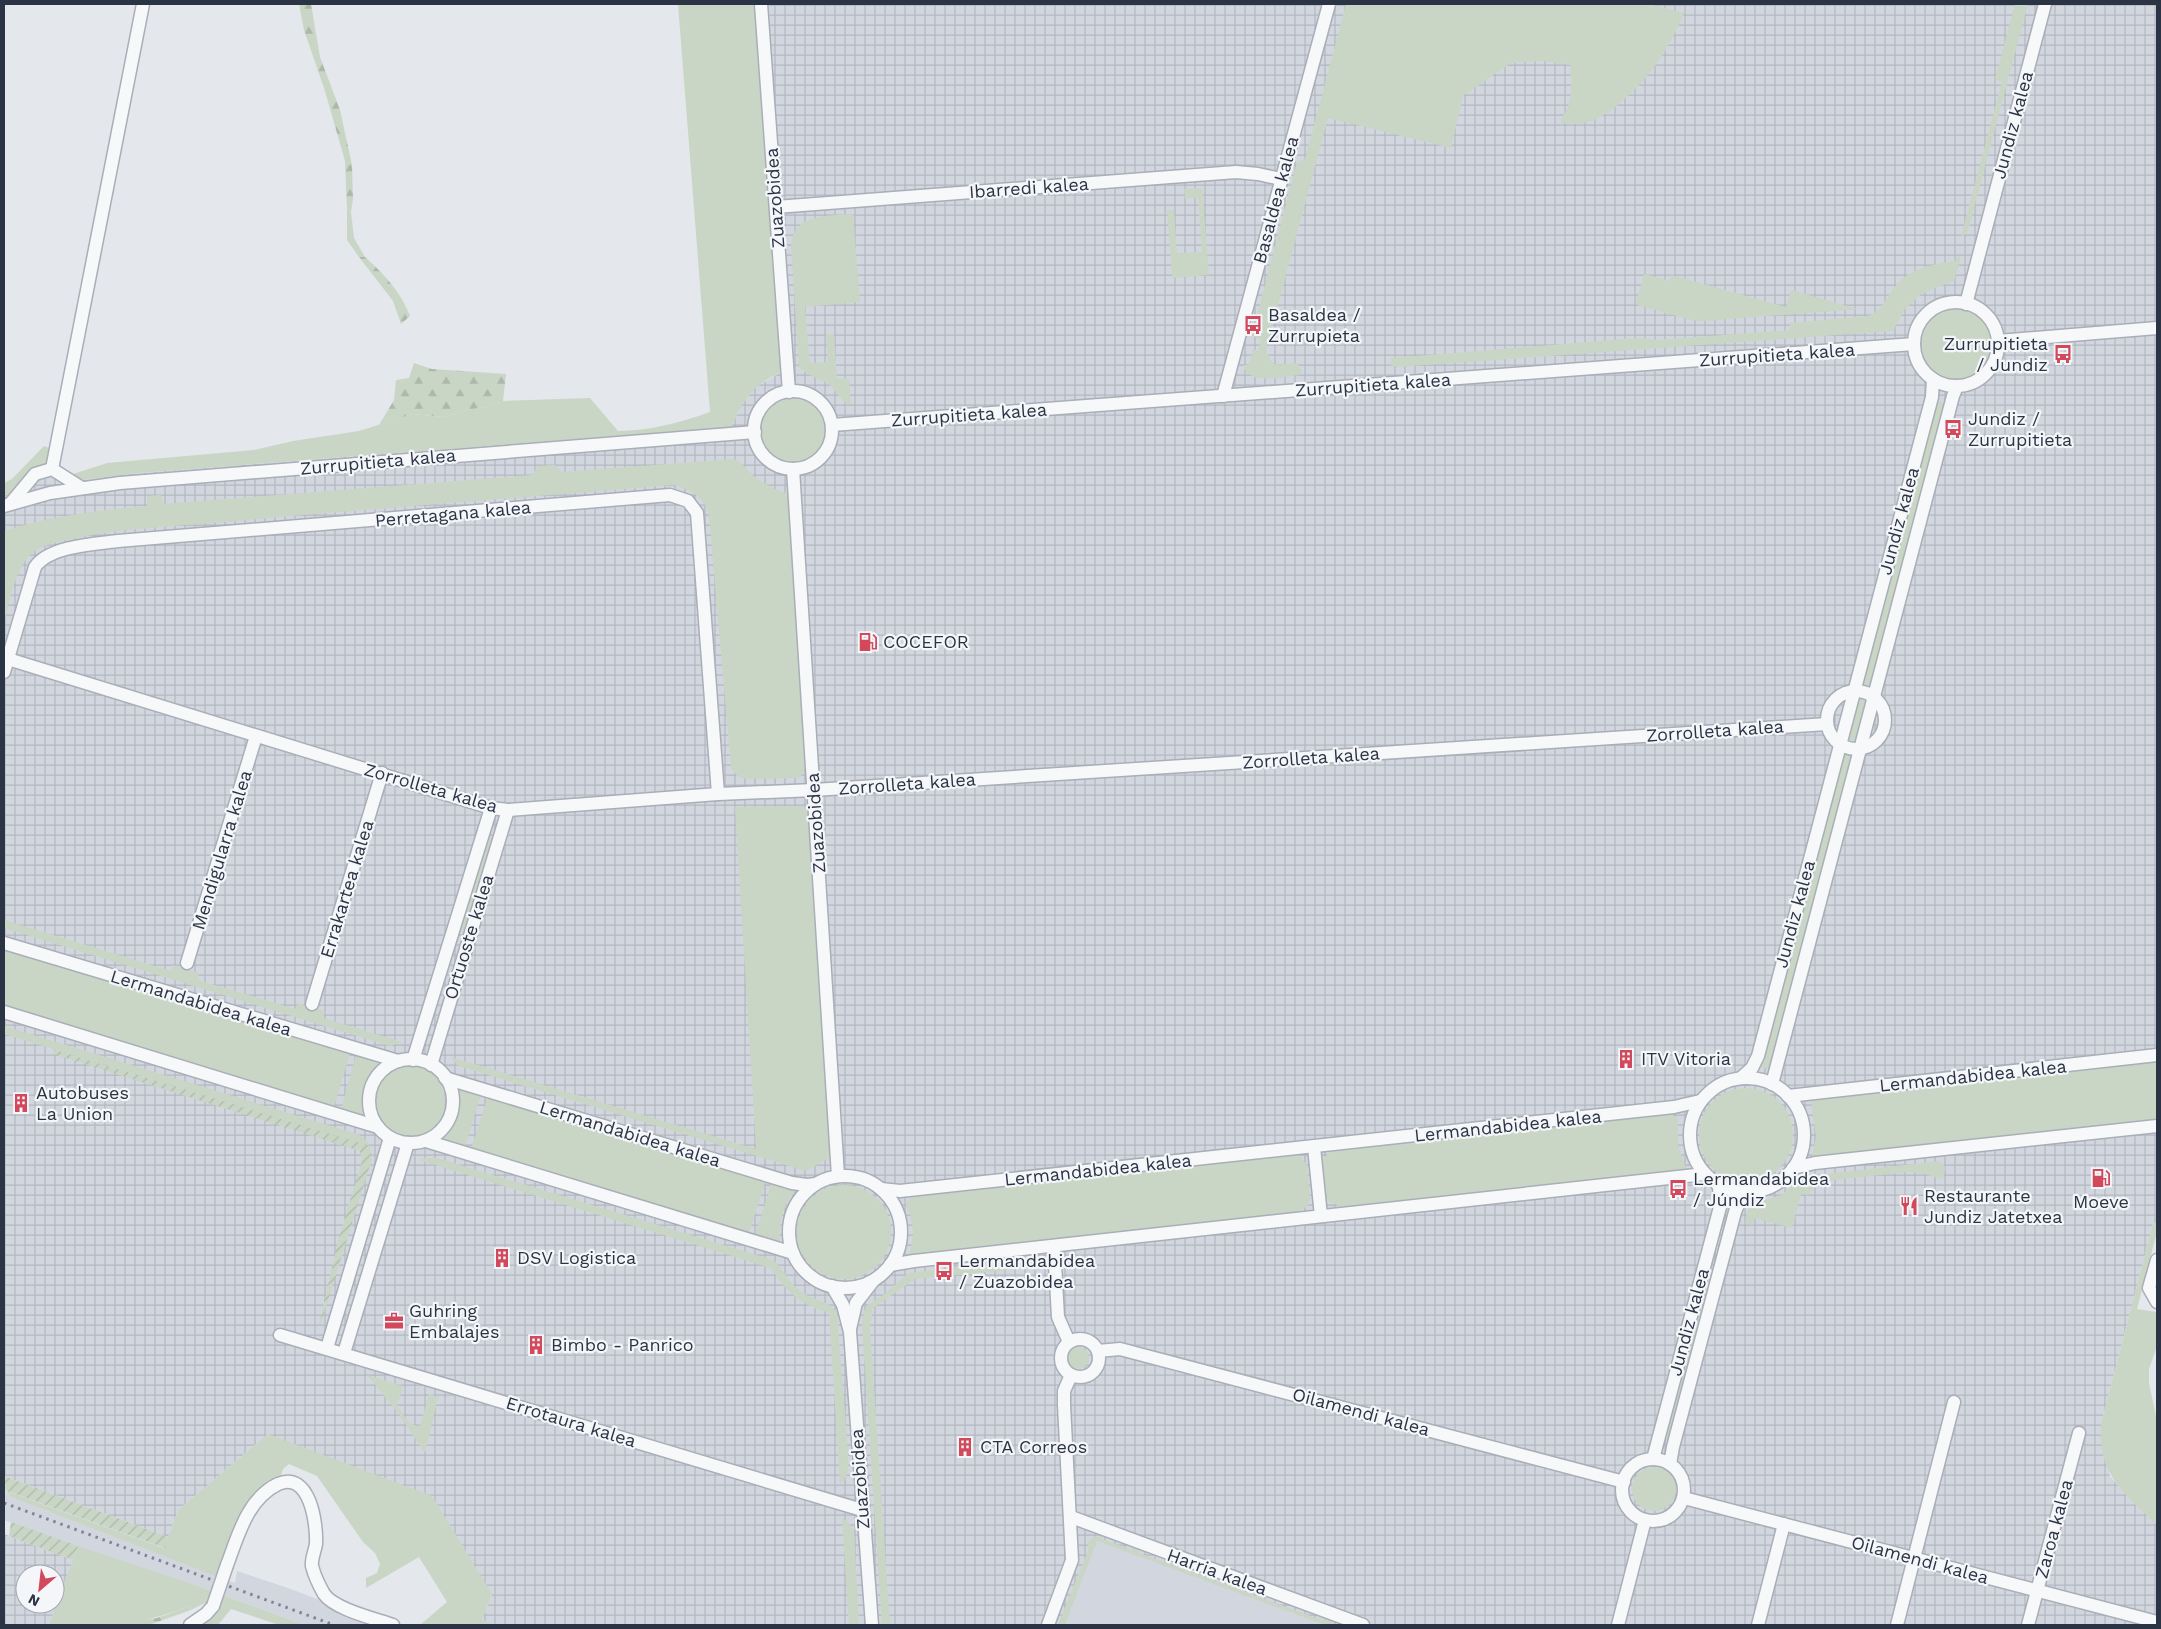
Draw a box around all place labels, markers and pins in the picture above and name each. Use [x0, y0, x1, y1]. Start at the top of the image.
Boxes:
place label: Basaldea / Zurrupieta [1268, 304, 1361, 346]
bus stop icon: Basaldea / Zurrupieta [1242, 314, 1264, 336]
place label: Zurrupitieta / Jundiz [1944, 333, 2048, 375]
bus stop icon: Zurrupitieta / Jundiz [2052, 343, 2074, 365]
place label: Jundiz / Zurrupitieta [1968, 408, 2072, 450]
bus stop icon: Jundiz / Zurrupitieta [1942, 418, 1964, 440]
fuel station icon: COCEFOR [857, 631, 879, 653]
place label: COCEFOR [883, 631, 969, 652]
building icon: ITV Vitoria [1615, 1048, 1637, 1070]
place label: ITV Vitoria [1641, 1048, 1731, 1069]
place label: Autobuses La Union [36, 1082, 129, 1124]
building icon: Autobuses La Union [10, 1092, 32, 1114]
fuel station icon: Moeve [2090, 1167, 2112, 1189]
place label: Lermandabidea / Júndiz [1693, 1168, 1829, 1210]
bus stop icon: Lermandabidea / Júndiz [1667, 1178, 1689, 1200]
place label: Restaurante Jundiz Jatetxea [1924, 1185, 2062, 1227]
place label: Moeve [2073, 1191, 2129, 1212]
restaurant icon: Restaurante Jundiz Jatetxea [1898, 1195, 1920, 1217]
building icon: DSV Logistica [491, 1247, 513, 1269]
place label: DSV Logistica [517, 1247, 636, 1268]
place label: Lermandabidea / Zuazobidea [959, 1250, 1095, 1292]
bus stop icon: Lermandabidea / Zuazobidea [933, 1260, 955, 1282]
place label: Guhring Embalajes [409, 1300, 499, 1342]
office icon: Guhring Embalajes [383, 1310, 405, 1332]
building icon: Bimbo - Panrico [525, 1334, 547, 1356]
place label: Bimbo - Panrico [551, 1334, 694, 1355]
building icon: CTA Correos [954, 1436, 976, 1458]
place label: CTA Correos [980, 1436, 1087, 1457]

